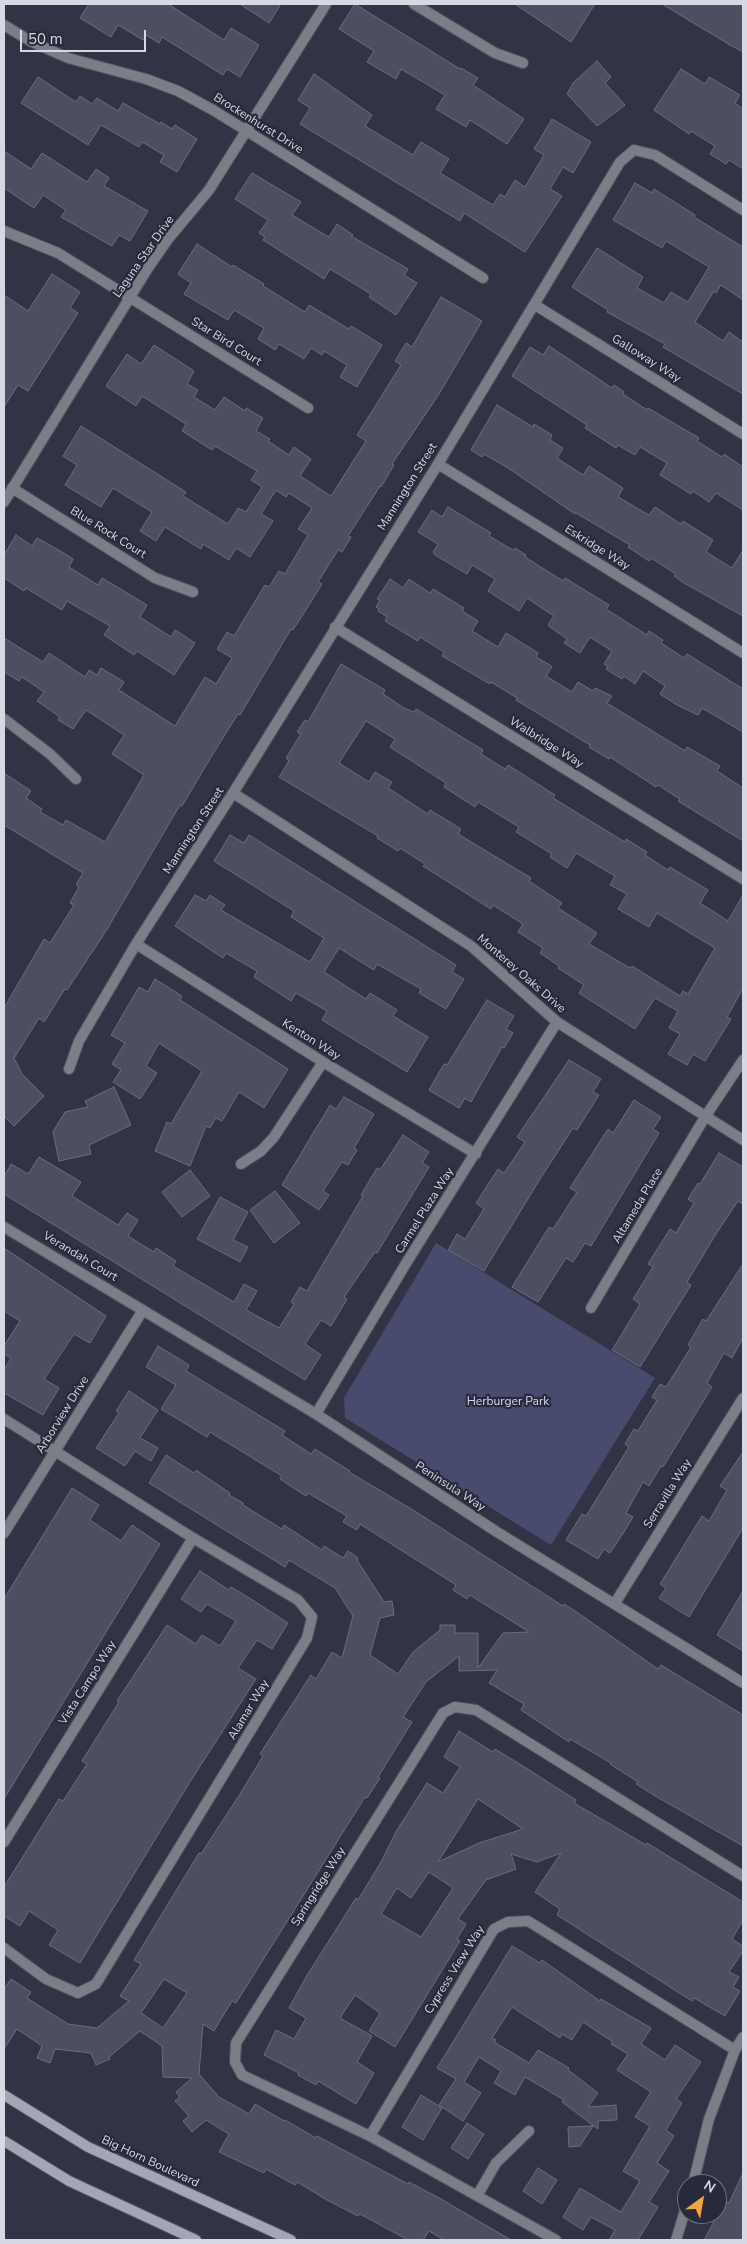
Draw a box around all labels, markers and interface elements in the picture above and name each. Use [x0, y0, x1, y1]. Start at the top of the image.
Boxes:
scale bar [22, 20, 149, 52]
text: 50 m [28, 29, 63, 49]
street label: Brockenhurst Drive [211, 91, 305, 157]
street label: Laguna Star Drive [110, 213, 178, 301]
street label: Star Bird Court [188, 315, 264, 369]
street label: Galloway Way [609, 332, 683, 386]
street label: Mannington Street [375, 441, 441, 533]
street label: Blue Rock Court [67, 504, 149, 562]
street label: Eskridge Way [562, 522, 632, 574]
street label: Walbridge Way [506, 714, 586, 772]
street label: Mannington Street [161, 785, 227, 877]
street label: Monterey Oaks Drive [474, 932, 568, 1016]
street label: Kenton Way [279, 1016, 343, 1064]
street label: Carmel Plaza Way [393, 1165, 457, 1257]
street label: Altameda Place [610, 1166, 666, 1246]
street label: Verandah Court [40, 1229, 120, 1285]
street label: Arborview Drive [34, 1374, 92, 1456]
park label: Herburger Park [467, 1395, 549, 1409]
street label: Serravilla Way [641, 1457, 695, 1531]
street label: Peninsula Way [412, 1459, 488, 1515]
street label: Vista Campo Way [56, 1638, 120, 1728]
street label: Alamar Way [225, 1677, 273, 1743]
street label: Springridge Way [289, 1845, 349, 1929]
street label: Cypress View Way [422, 1923, 488, 2017]
street label: Big Horn Boulevard [99, 2133, 201, 2191]
north arrow [677, 2174, 727, 2224]
text: N [700, 2176, 719, 2198]

